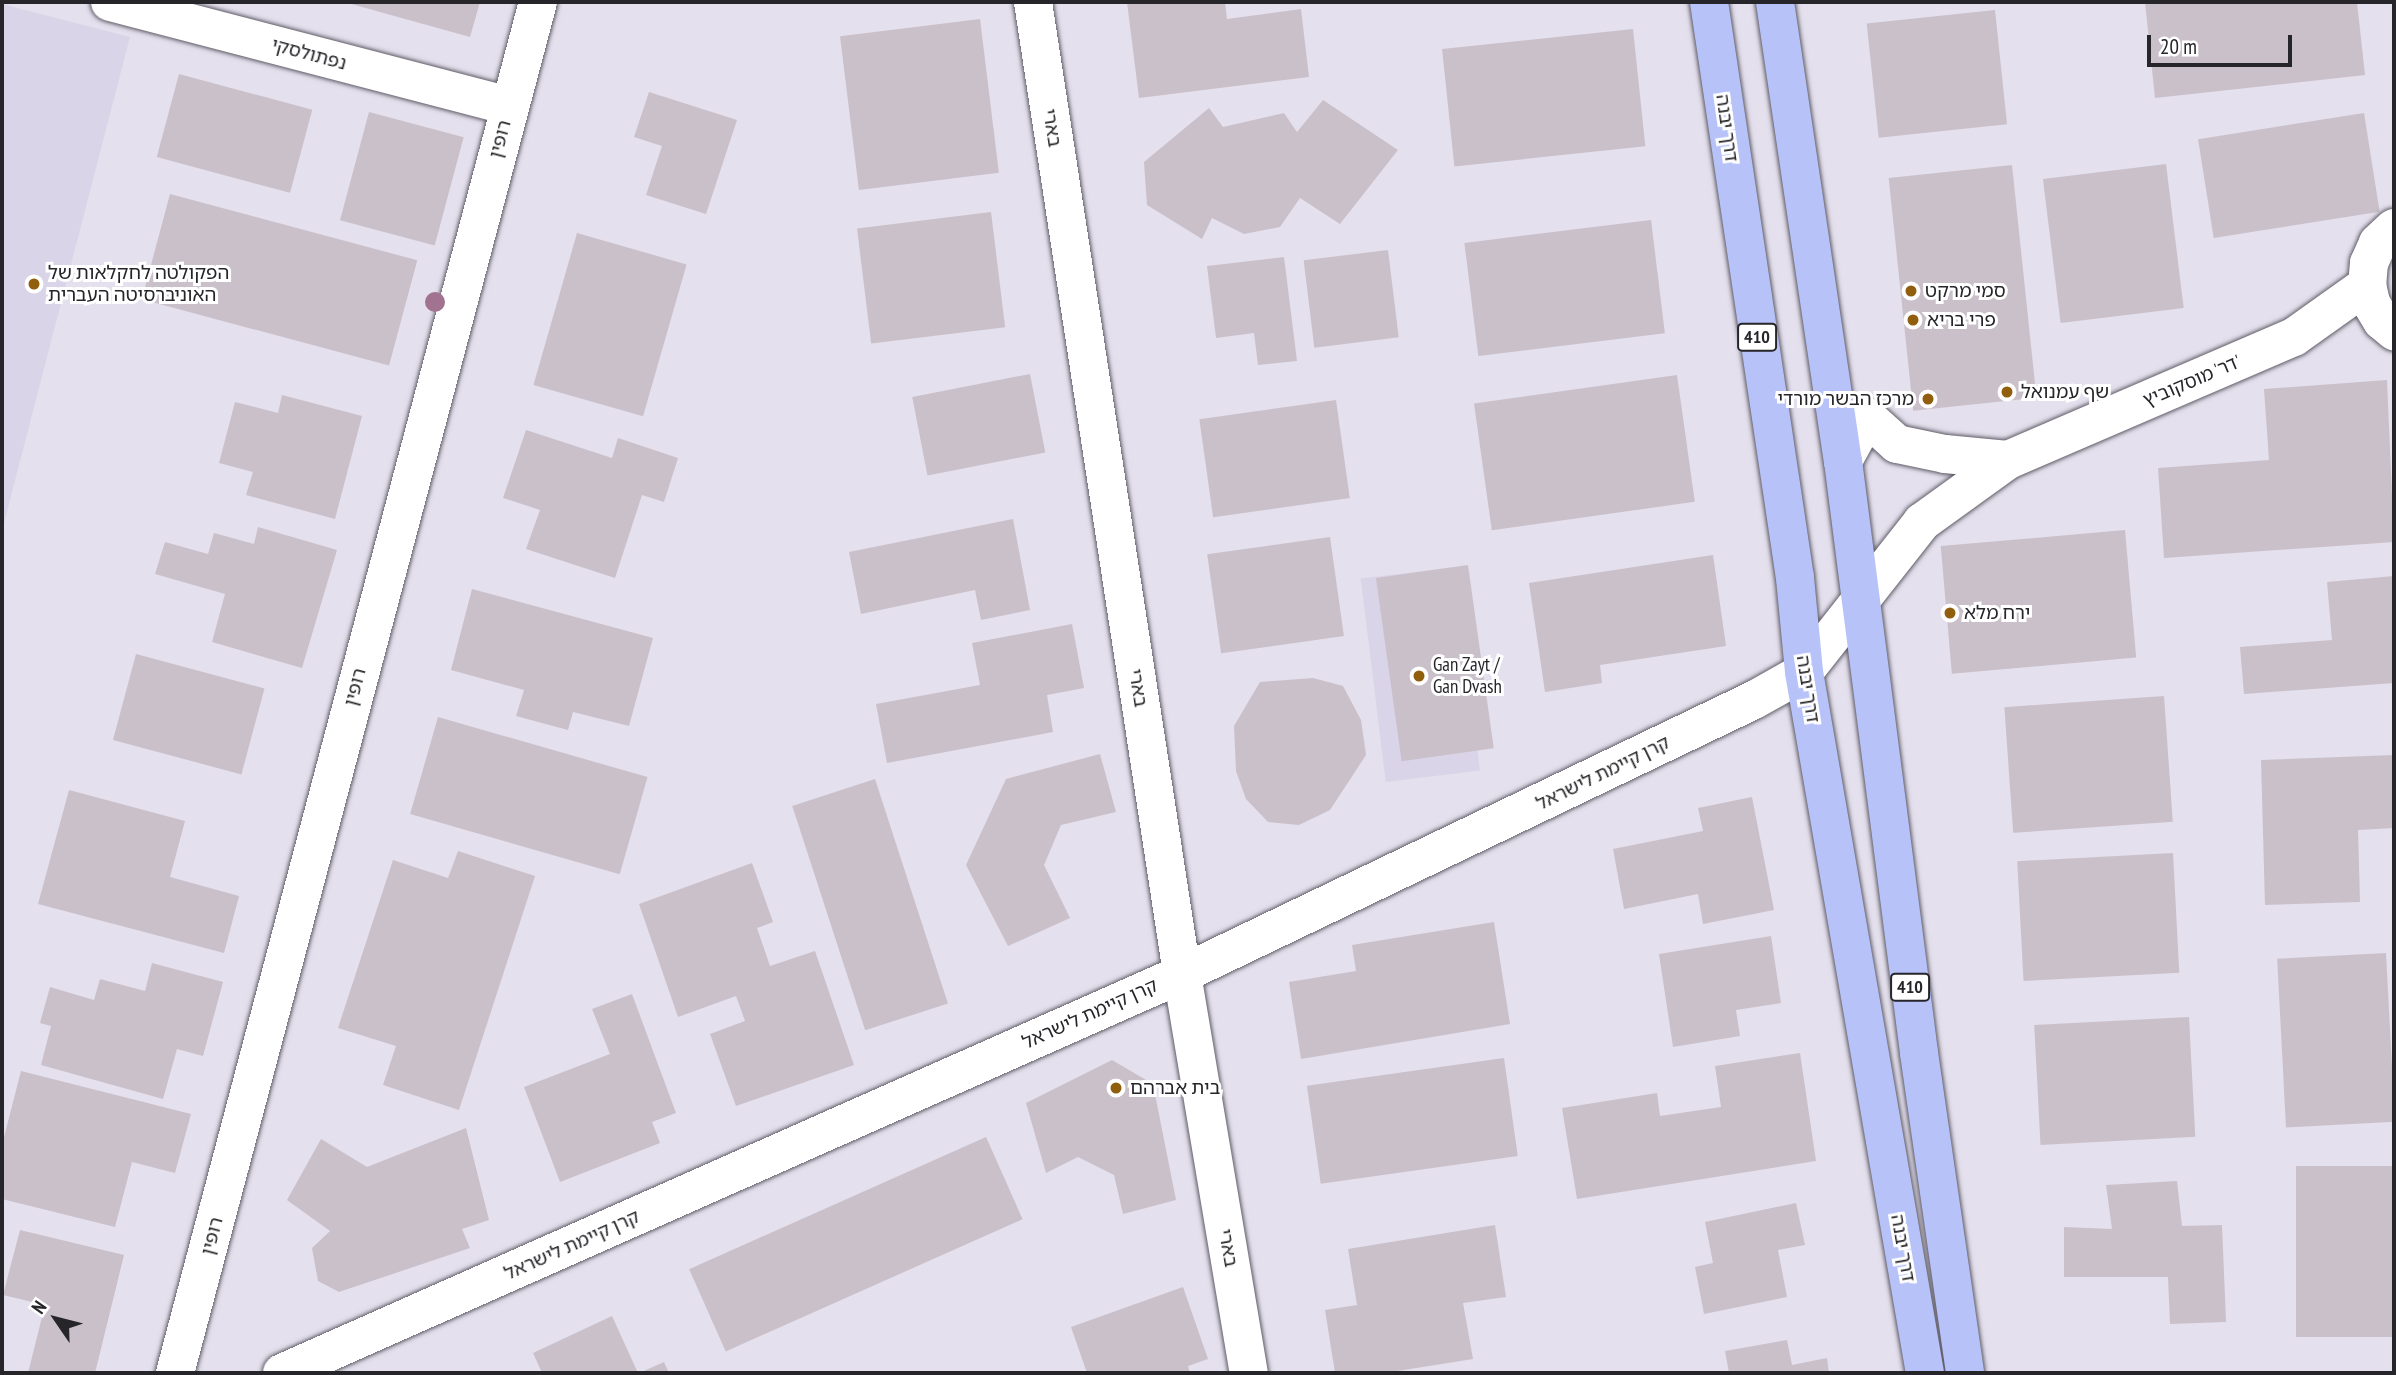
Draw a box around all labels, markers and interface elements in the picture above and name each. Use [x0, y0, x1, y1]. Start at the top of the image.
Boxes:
scale bar [2151, 21, 2296, 65]
street label: נפתולסקי [269, 33, 349, 75]
text: 20 m [2160, 33, 2197, 60]
street label: דרך יבנה [1711, 93, 1743, 163]
street label: בארי [1038, 107, 1066, 149]
street label: רופין [484, 117, 516, 161]
place label: הפקולטה לחקלאות של האוניברסיטה העברית [48, 262, 229, 306]
marker: הפקולטה לחקלאות של האוניברסיטה העברית [26, 276, 42, 292]
place label: סמי מרקט [1925, 280, 2006, 302]
marker: סמי מרקט [1903, 283, 1919, 299]
place label: פרי בריא [1927, 309, 1996, 331]
marker: פרי בריא [1905, 312, 1921, 328]
road number: 410 [1736, 323, 1778, 352]
street label: דר' מוסקוביץ' [2139, 350, 2245, 412]
place label: שף עמנואל [2021, 381, 2109, 403]
marker: שף עמנואל [1999, 384, 2015, 400]
place label: מרכז הבשר מורדי [1777, 388, 1914, 410]
marker: מרכז הבשר מורדי [1920, 391, 1936, 407]
place label: ירח מלא [1964, 602, 2030, 624]
marker: ירח מלא [1942, 605, 1958, 621]
place label: Gan Zayt / Gan Dvash [1433, 654, 1502, 698]
street label: דרך יבנה [1791, 654, 1825, 724]
street label: רופין [339, 665, 371, 709]
street label: בארי [1124, 667, 1152, 709]
marker: Gan Zayt / Gan Dvash [1411, 668, 1427, 684]
street label: קרן קיימת לישראל [1533, 731, 1673, 815]
road number: 410 [1889, 972, 1931, 1002]
street label: קרן קיימת לישראל [1019, 974, 1161, 1054]
place label: בית אברהם [1130, 1077, 1220, 1099]
marker: בית אברהם [1108, 1080, 1124, 1096]
street label: קרן קיימת לישראל [501, 1205, 643, 1285]
street label: דרך יבנה [1886, 1213, 1920, 1283]
street label: רופין [196, 1214, 228, 1258]
street label: בארי [1213, 1227, 1243, 1269]
north arrow [21, 1284, 91, 1354]
text: N [26, 1296, 52, 1318]

